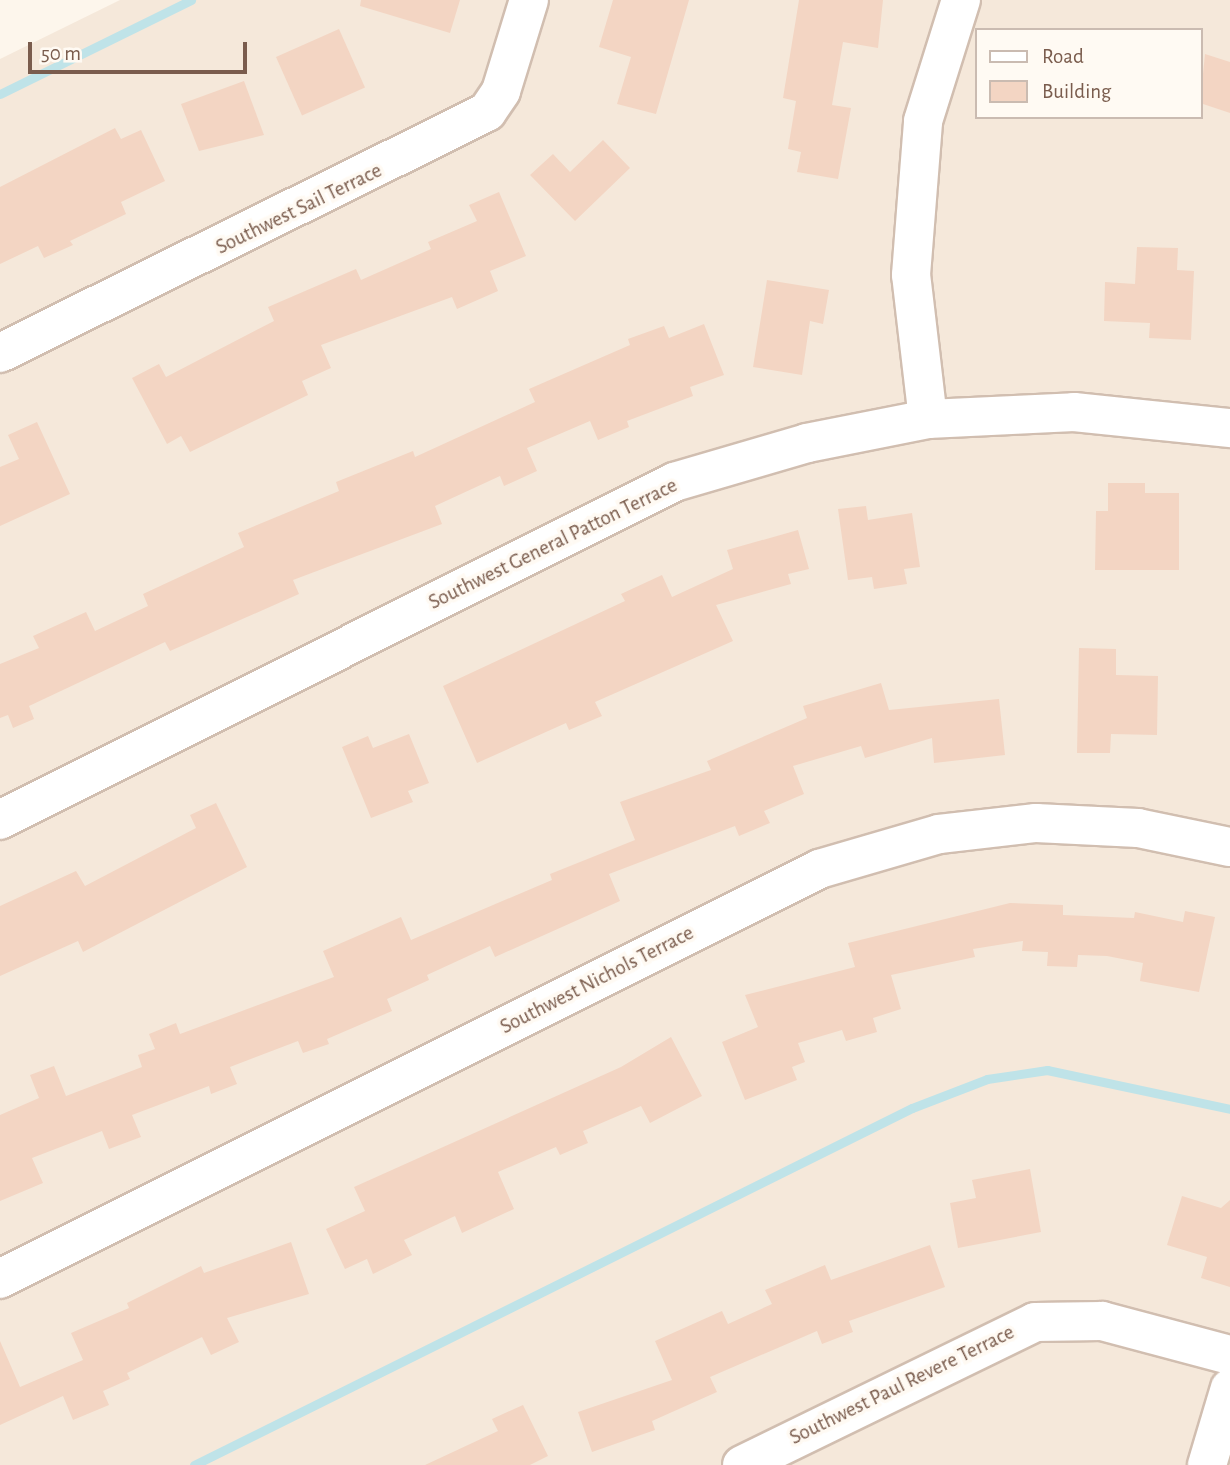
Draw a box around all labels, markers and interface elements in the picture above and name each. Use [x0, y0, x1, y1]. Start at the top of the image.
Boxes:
scale bar [32, 28, 250, 72]
legend [974, 28, 1202, 119]
text: 50 m [41, 43, 81, 64]
text: Road [1042, 46, 1084, 67]
text: Building [1042, 81, 1111, 102]
street label: Southwest Sail Terrace [212, 158, 386, 260]
street label: Southwest General Patton Terrace [425, 473, 681, 615]
street label: Southwest Nichols Terrace [496, 920, 698, 1040]
street label: Southwest Paul Revere Terrace [786, 1320, 1018, 1450]

